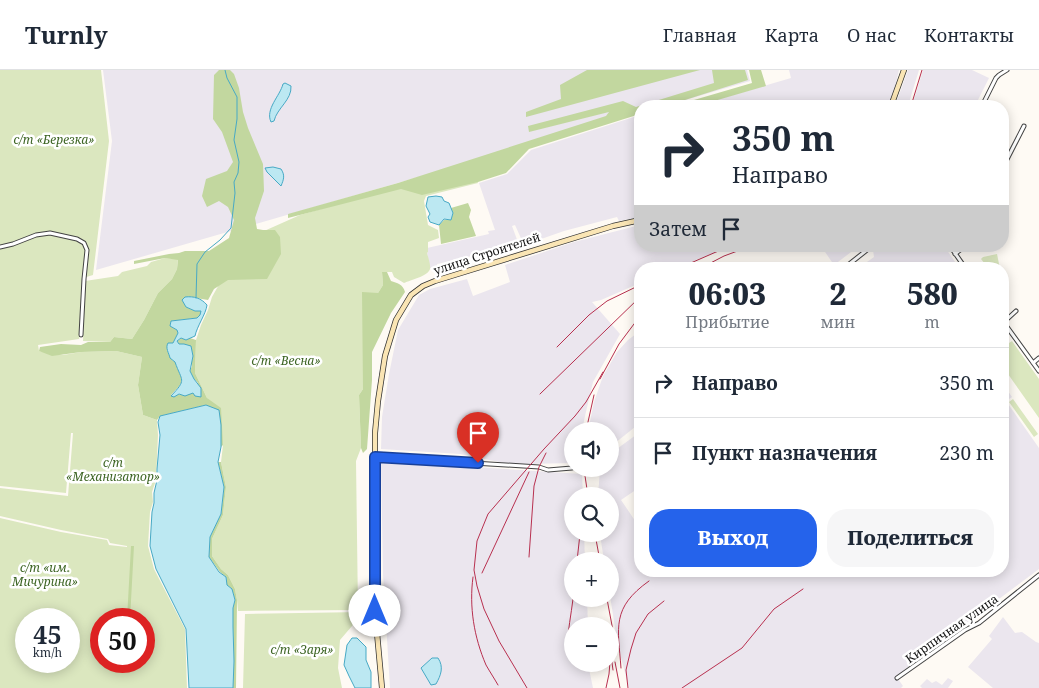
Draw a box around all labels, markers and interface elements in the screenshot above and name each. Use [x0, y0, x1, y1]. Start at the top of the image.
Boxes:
text: Turnly [25, 18, 108, 51]
text: Главная [663, 23, 737, 47]
text: Карта [765, 23, 819, 47]
text: О нас [847, 23, 896, 47]
text: Контакты [924, 23, 1014, 47]
text: 350 m [732, 114, 835, 161]
icon: right [649, 120, 714, 185]
park label: с/т «Березка» [13, 131, 95, 148]
text: Направо [732, 159, 828, 189]
icon: arrive [717, 215, 745, 243]
text: Затем [649, 216, 707, 242]
street label: улица Строителей [431, 228, 542, 279]
text: 06:03 [689, 273, 766, 314]
text: 2 [829, 273, 846, 314]
text: 580 [907, 273, 958, 314]
text: Прибытие [685, 311, 769, 333]
text: мин [821, 311, 855, 333]
text: m [925, 311, 940, 333]
park label: с/т «Весна» [251, 352, 321, 369]
icon: right [649, 369, 677, 397]
text: Направо [692, 370, 778, 396]
text: 350 m [939, 370, 994, 396]
pin [457, 412, 499, 463]
icon: arrive [464, 419, 492, 447]
map controls [564, 422, 619, 672]
button: sound [564, 422, 619, 477]
icon: arrive [649, 439, 677, 467]
text: Пункт назначения [692, 440, 877, 466]
text: 230 m [939, 440, 994, 466]
park label: с/т «Механизатор» [66, 454, 160, 485]
button: search [564, 487, 619, 542]
button: Выход [649, 509, 817, 567]
button: Поделиться [827, 509, 994, 567]
button: + [564, 552, 619, 607]
park label: с/т «им. Мичурина» [11, 559, 78, 590]
position arrow [348, 584, 400, 636]
street label: Кирпичная улица [902, 590, 1002, 667]
speed limit sign: 50 [90, 608, 155, 673]
text: 45 [33, 617, 62, 651]
button: − [564, 617, 619, 672]
park label: с/т «Заря» [270, 641, 334, 658]
text: km/h [33, 644, 62, 661]

